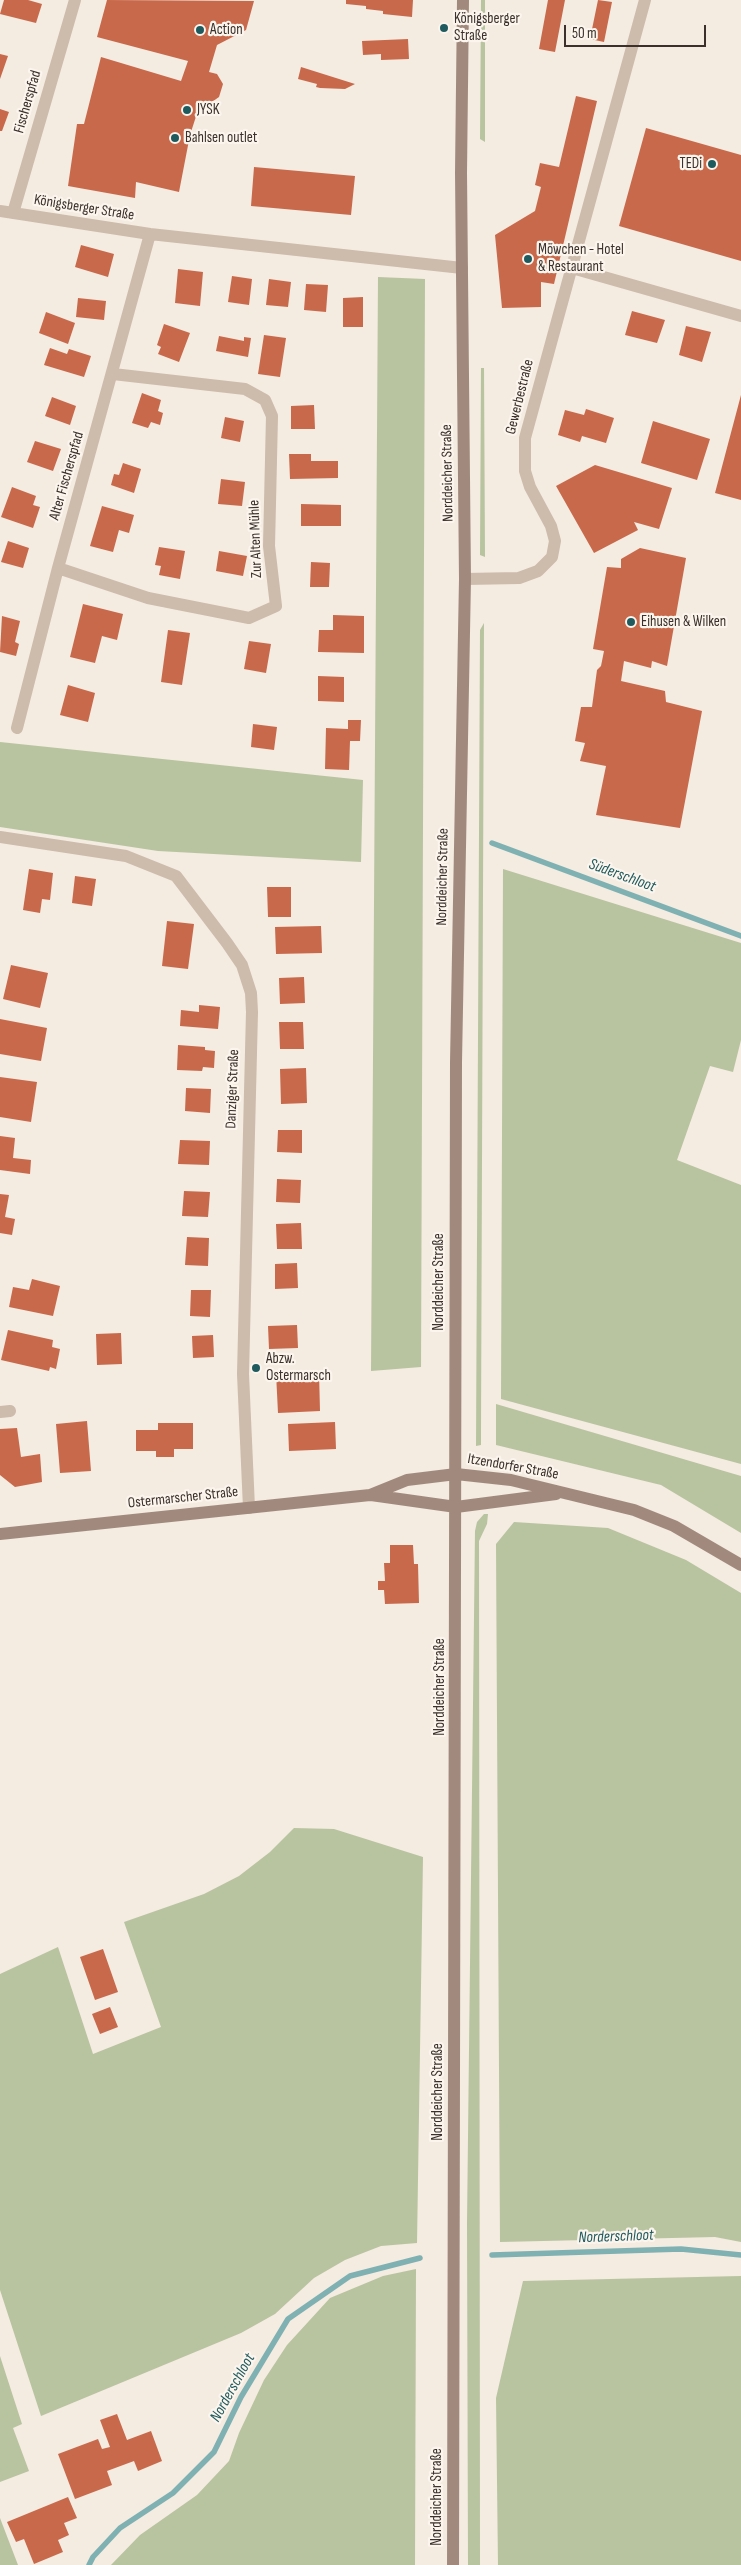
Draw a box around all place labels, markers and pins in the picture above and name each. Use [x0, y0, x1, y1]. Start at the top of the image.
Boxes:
place label: Königsberger Straße [454, 10, 520, 45]
place label: Action [210, 21, 243, 39]
marker: Königsberger Straße [438, 22, 450, 34]
marker: Action [194, 24, 206, 36]
place label: JYSK [197, 101, 219, 119]
marker: JYSK [181, 104, 193, 116]
place label: Bahlsen outlet [185, 129, 257, 147]
marker: Bahlsen outlet [169, 132, 181, 144]
place label: TEDi [680, 155, 702, 173]
marker: TEDi [706, 158, 718, 170]
place label: Möwchen - Hotel & Restaurant [538, 241, 624, 276]
marker: Möwchen - Hotel & Restaurant [522, 253, 534, 265]
place label: Eihusen & Wilken [641, 613, 726, 631]
marker: Eihusen & Wilken [625, 616, 637, 628]
place label: Abzw. Ostermarsch [266, 1350, 331, 1385]
marker: Abzw. Ostermarsch [250, 1362, 262, 1374]

